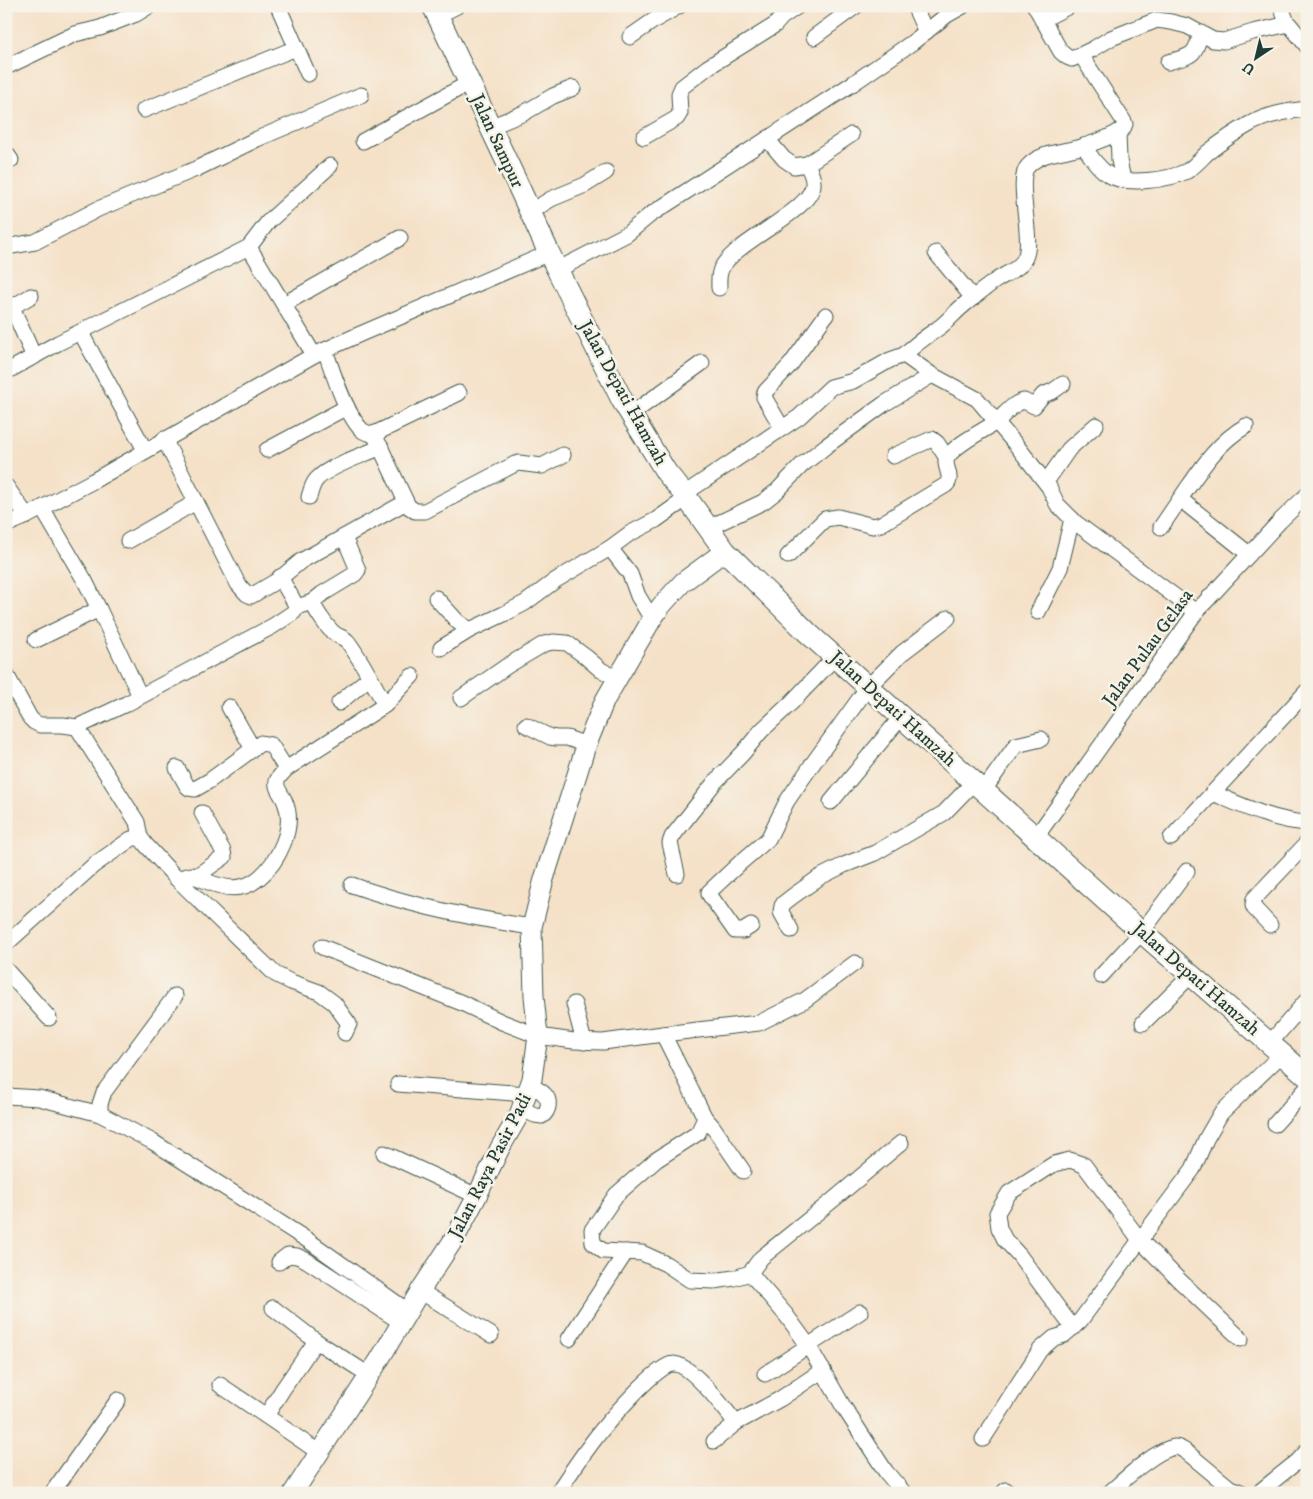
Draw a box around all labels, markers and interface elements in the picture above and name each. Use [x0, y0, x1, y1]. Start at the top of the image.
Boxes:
north arrow [1230, 32, 1280, 82]
text: U [1239, 57, 1259, 78]
street label: Jalan Sampur [464, 88, 529, 192]
street label: Jalan Depati Hamzah [573, 315, 672, 470]
street label: Jalan Pulau Gelasa [1096, 585, 1198, 713]
street label: Jalan Depati Hamzah [824, 645, 961, 772]
street label: Jalan Depati Hamzah [1126, 916, 1265, 1041]
street label: Jalan Raya Pasir Padi [443, 1090, 537, 1244]

